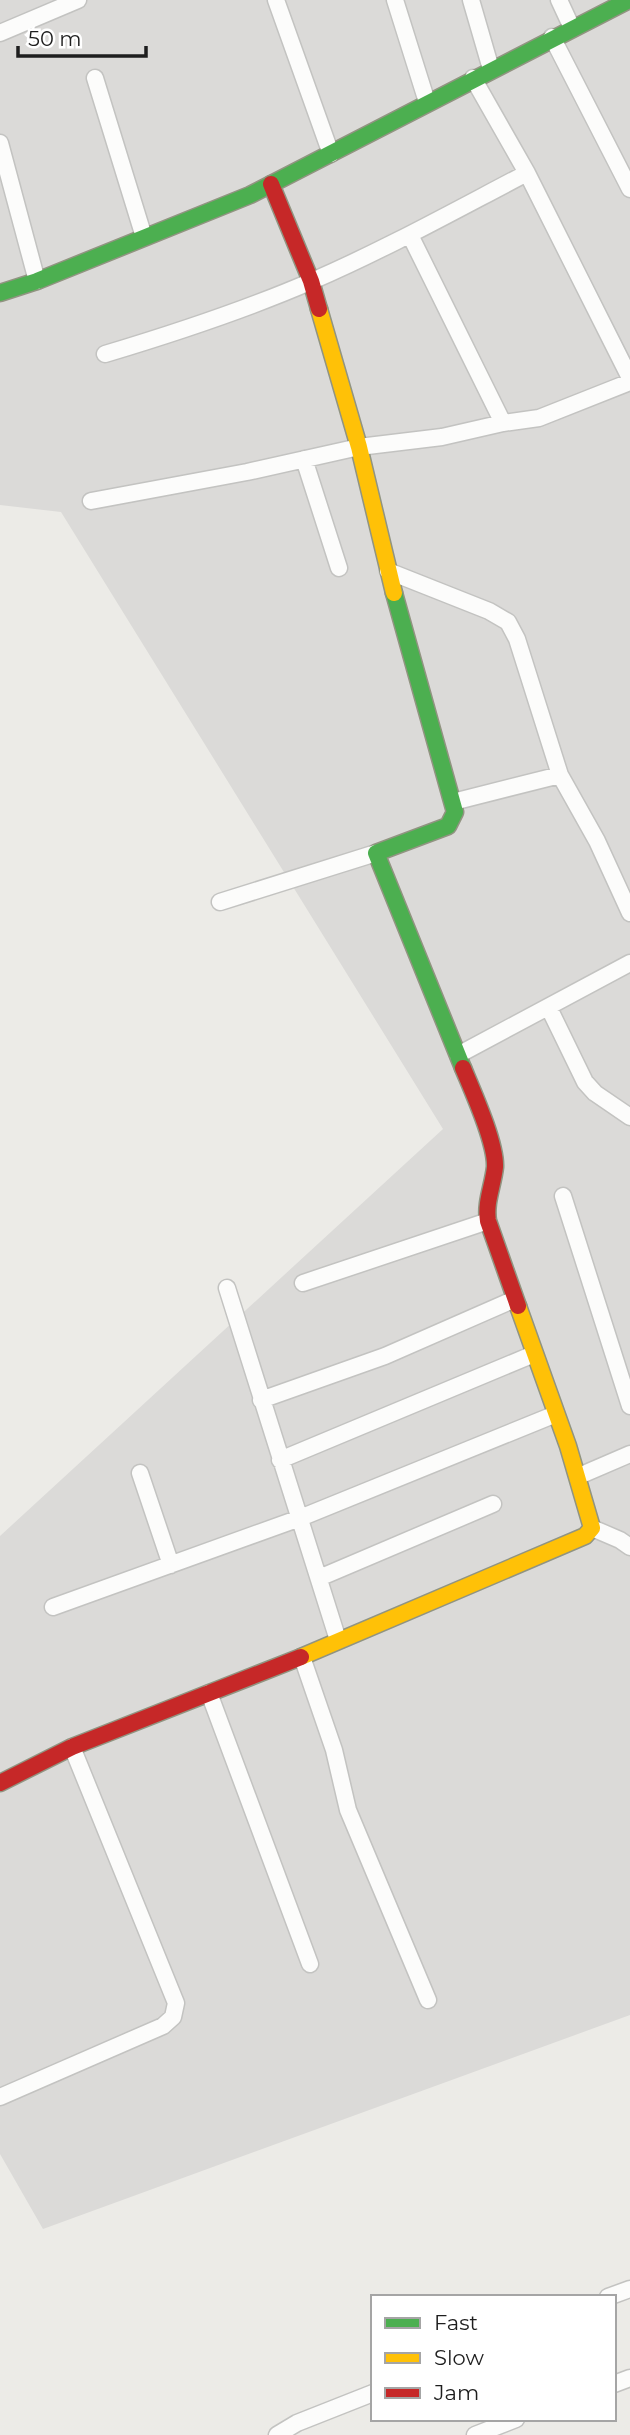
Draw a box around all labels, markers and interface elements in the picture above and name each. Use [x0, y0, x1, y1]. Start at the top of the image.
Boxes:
scale bar [18, 14, 145, 58]
text: 50 m [28, 26, 82, 51]
legend [371, 2295, 616, 2421]
text: Fast [434, 2310, 478, 2335]
text: Slow [434, 2345, 484, 2370]
text: Jam [433, 2380, 479, 2405]

